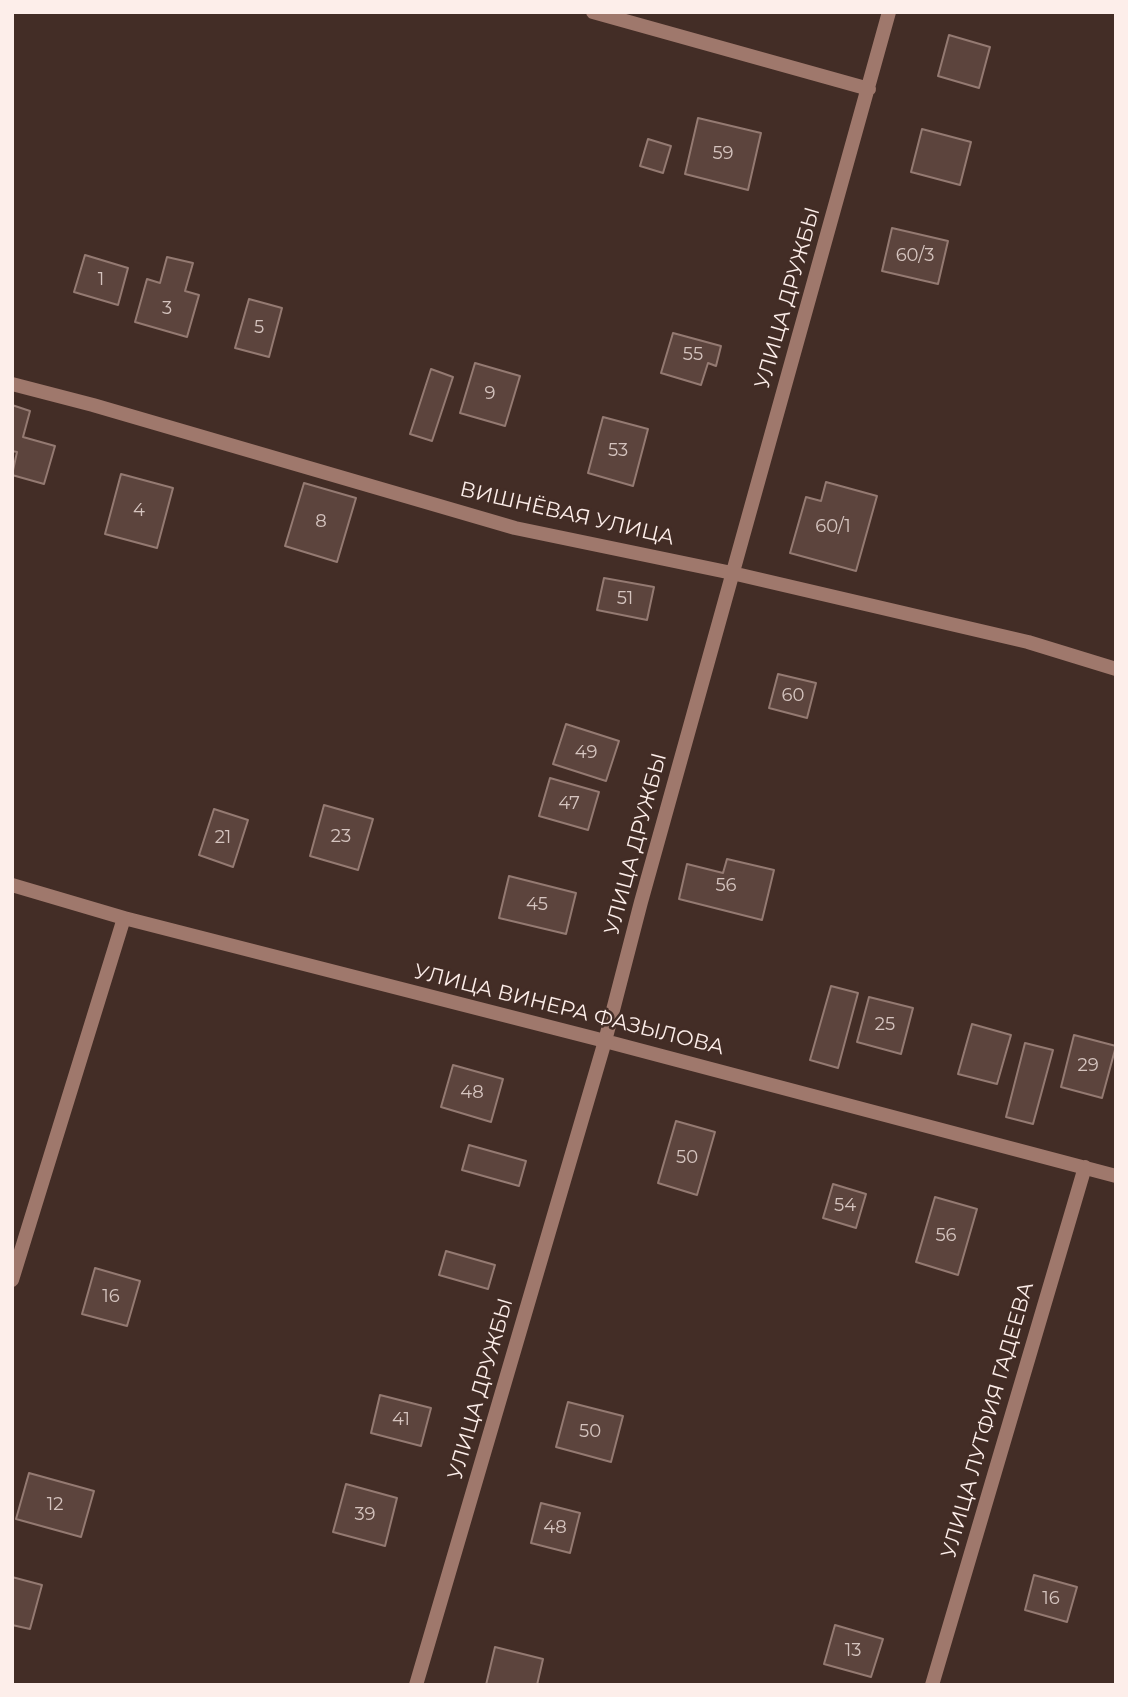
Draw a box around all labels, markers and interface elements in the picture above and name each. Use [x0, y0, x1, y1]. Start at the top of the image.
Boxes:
house number: 59 [712, 143, 734, 165]
street label: УЛИЦА ДРУЖБЫ [750, 204, 826, 392]
house number: 60/3 [896, 245, 934, 267]
house number: 1 [98, 269, 104, 291]
house number: 3 [162, 298, 172, 320]
house number: 5 [254, 317, 264, 339]
house number: 55 [683, 344, 703, 366]
house number: 9 [485, 383, 495, 405]
house number: 53 [608, 440, 628, 462]
street label: ВИШНЁВАЯ УЛИЦА [457, 477, 677, 551]
house number: 4 [133, 500, 145, 522]
house number: 8 [315, 511, 327, 533]
house number: 60/1 [815, 516, 851, 538]
house number: 51 [617, 588, 633, 610]
house number: 60 [782, 685, 804, 707]
house number: 49 [575, 742, 597, 764]
street label: УЛИЦА ДРУЖБЫ [600, 750, 672, 938]
house number: 47 [558, 793, 580, 815]
house number: 23 [331, 826, 351, 848]
house number: 21 [215, 827, 231, 849]
house number: 56 [715, 875, 737, 897]
house number: 45 [526, 894, 548, 916]
street label: УЛИЦА ВИНЕРА ФАЗЫЛОВА [411, 959, 727, 1061]
house number: 25 [875, 1014, 895, 1036]
house number: 29 [1077, 1055, 1099, 1077]
house number: 48 [460, 1082, 484, 1104]
house number: 50 [676, 1147, 698, 1169]
house number: 54 [834, 1195, 856, 1217]
house number: 56 [935, 1225, 957, 1247]
street label: УЛИЦА ЛУТФИЯ ГАДЕЕВА [936, 1279, 1040, 1561]
house number: 16 [102, 1286, 120, 1308]
street label: УЛИЦА ДРУЖБЫ [443, 1295, 519, 1483]
house number: 41 [392, 1409, 410, 1431]
house number: 50 [579, 1421, 601, 1443]
house number: 12 [47, 1494, 63, 1516]
house number: 39 [354, 1504, 376, 1526]
house number: 48 [543, 1517, 567, 1539]
house number: 16 [1042, 1588, 1060, 1610]
house number: 13 [845, 1640, 861, 1662]

